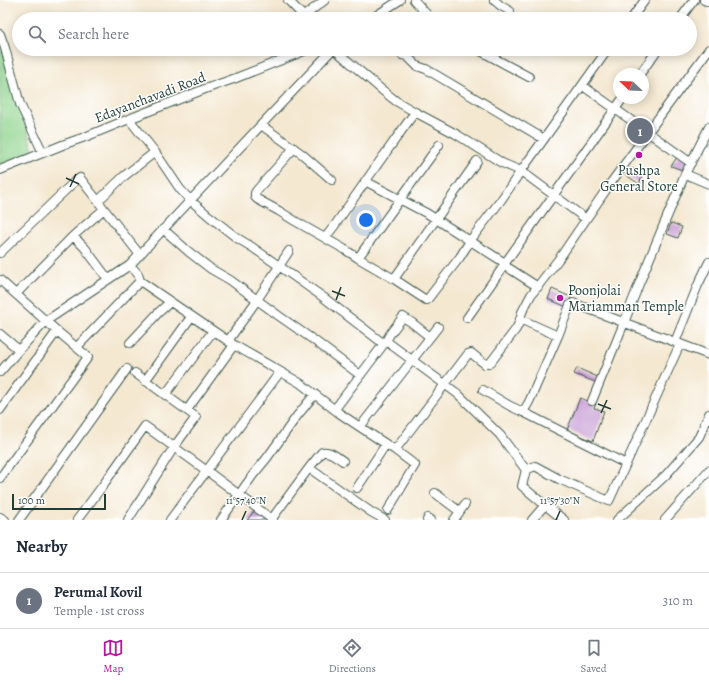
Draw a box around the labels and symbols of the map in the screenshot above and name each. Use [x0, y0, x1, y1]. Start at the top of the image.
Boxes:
street label: Edayanchavadi Road [92, 67, 209, 127]
north arrow [613, 68, 649, 104]
pin: 1 [627, 116, 653, 146]
marker: Pushpa General Store [634, 150, 644, 160]
place label: Pushpa General Store [600, 161, 678, 196]
your location [356, 210, 376, 230]
place label: Poonjolai Mariamman Temple [568, 281, 684, 316]
marker: Poonjolai Mariamman Temple [555, 293, 565, 303]
scale bar [12, 492, 106, 511]
text: 11°57'40"N [226, 494, 266, 507]
text: 11°57'30"N [540, 494, 580, 507]

